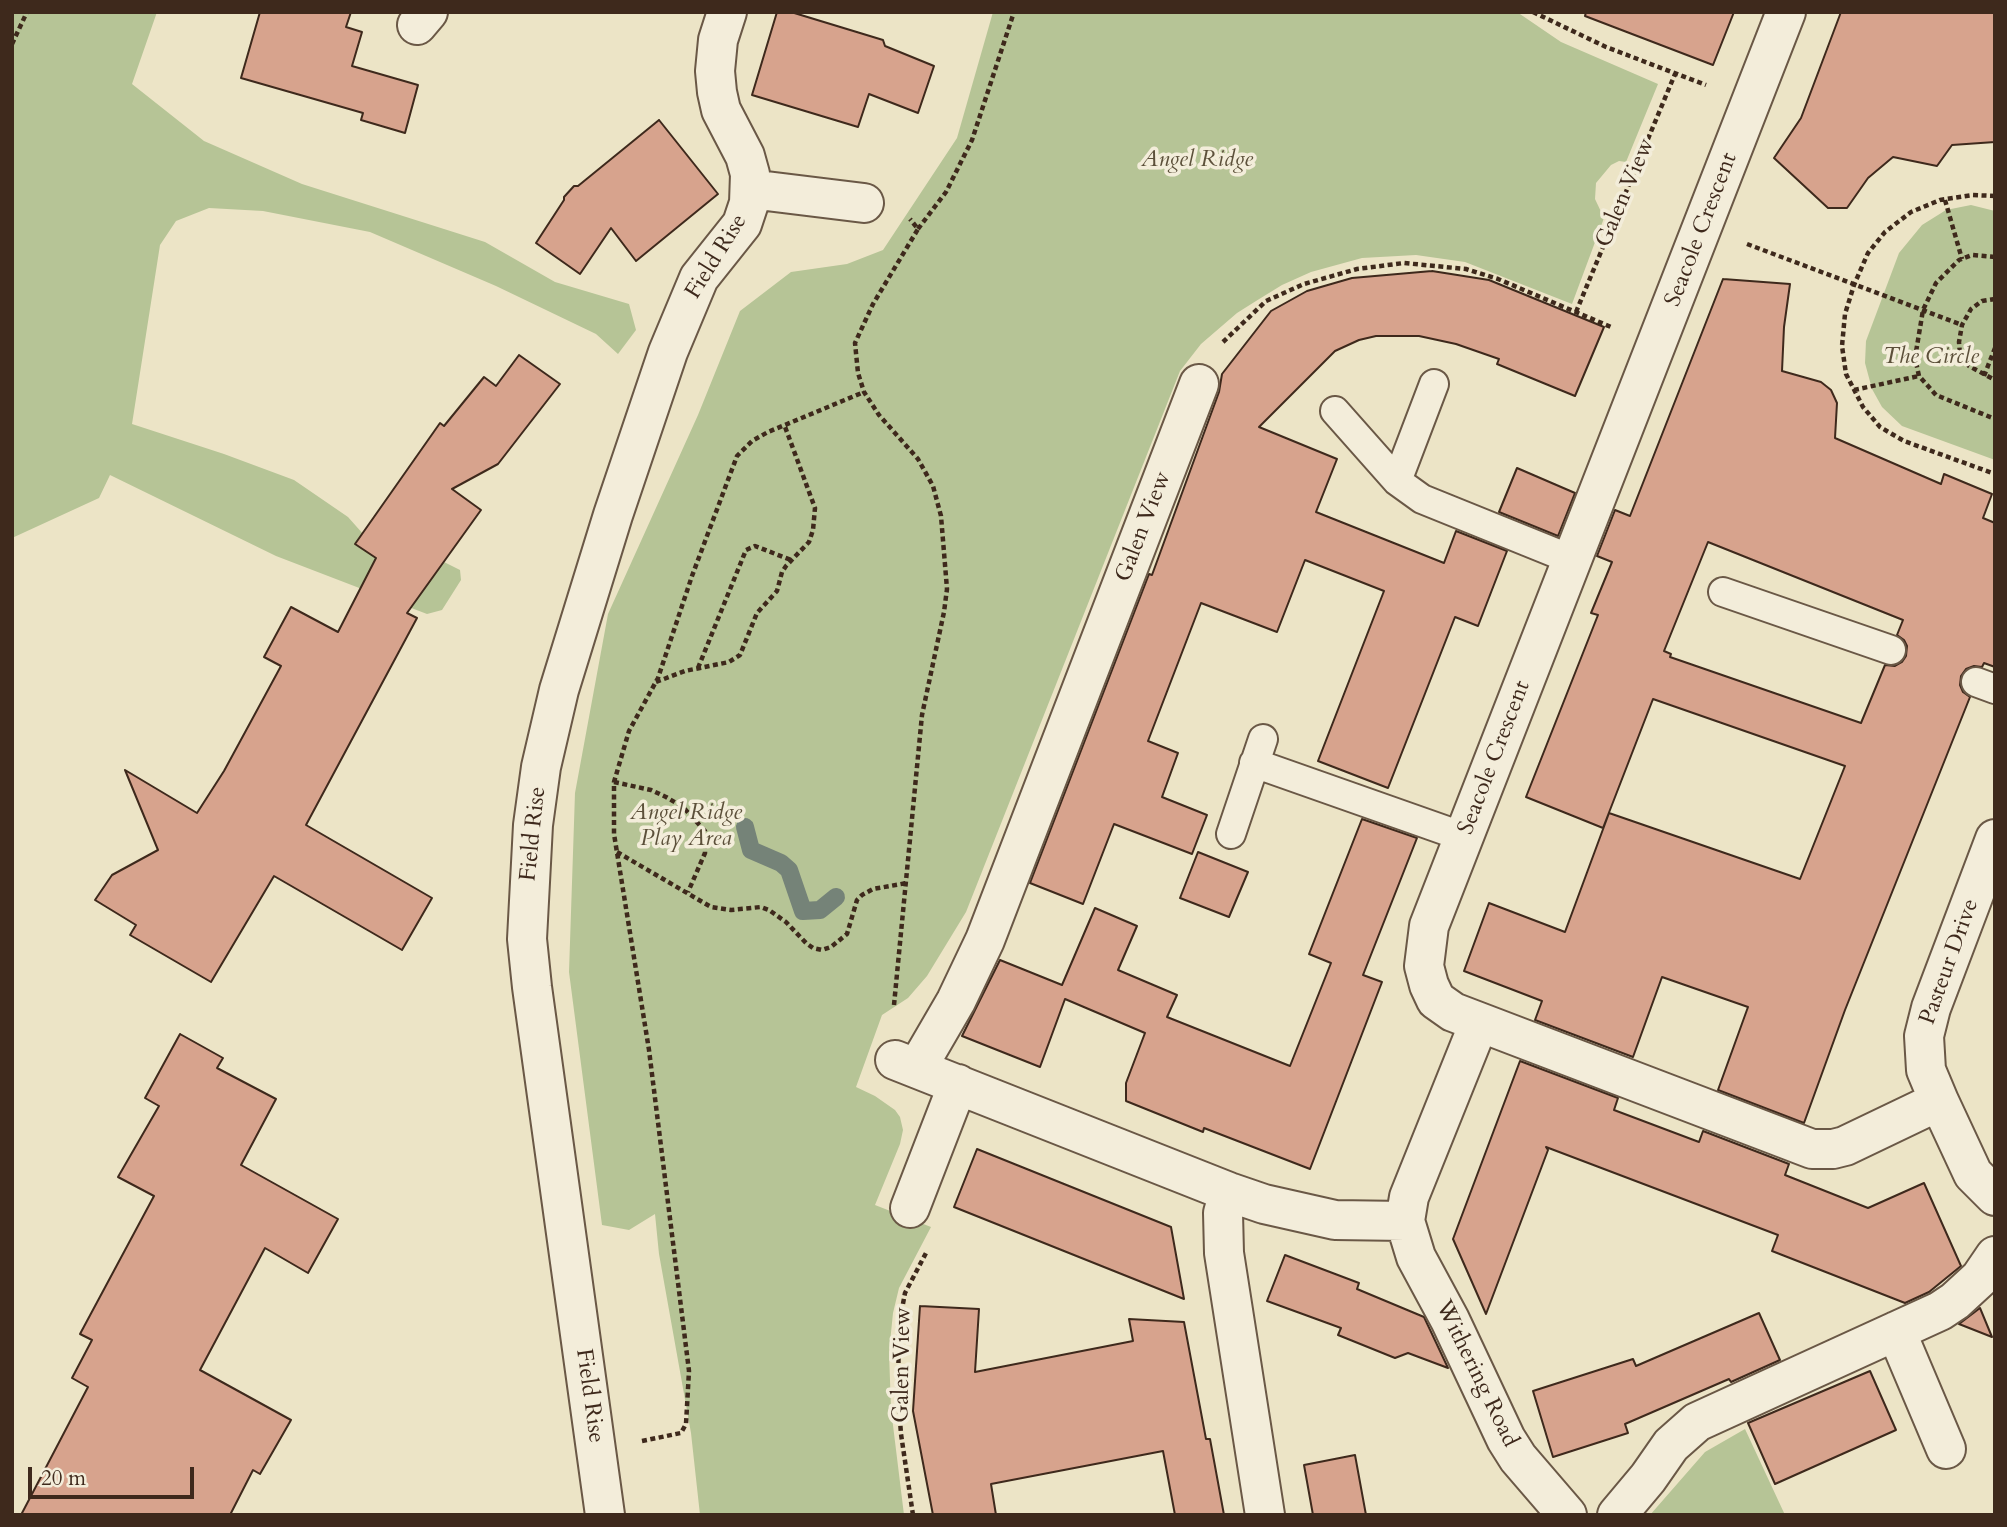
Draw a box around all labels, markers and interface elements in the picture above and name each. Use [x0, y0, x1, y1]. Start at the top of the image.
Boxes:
street label: Galen View [1591, 134, 1661, 252]
park label: Angel Ridge [1141, 147, 1253, 175]
street label: Seacole Crescent [1660, 149, 1744, 311]
street label: Field Rise [680, 209, 754, 305]
park label: The Circle [1883, 344, 1979, 372]
street label: Galen View [1110, 468, 1178, 586]
street label: Seacole Crescent [1453, 677, 1537, 839]
street label: Field Rise [515, 785, 553, 883]
park label: Angel Ridge Play Area [630, 800, 742, 854]
street label: Pasteur Drive [1915, 895, 1985, 1029]
street label: Withering Road [1429, 1296, 1523, 1452]
street label: Galen View [888, 1307, 918, 1423]
street label: Field Rise [569, 1347, 609, 1445]
scale bar [32, 1454, 198, 1498]
text: 20 m [41, 1464, 86, 1493]

